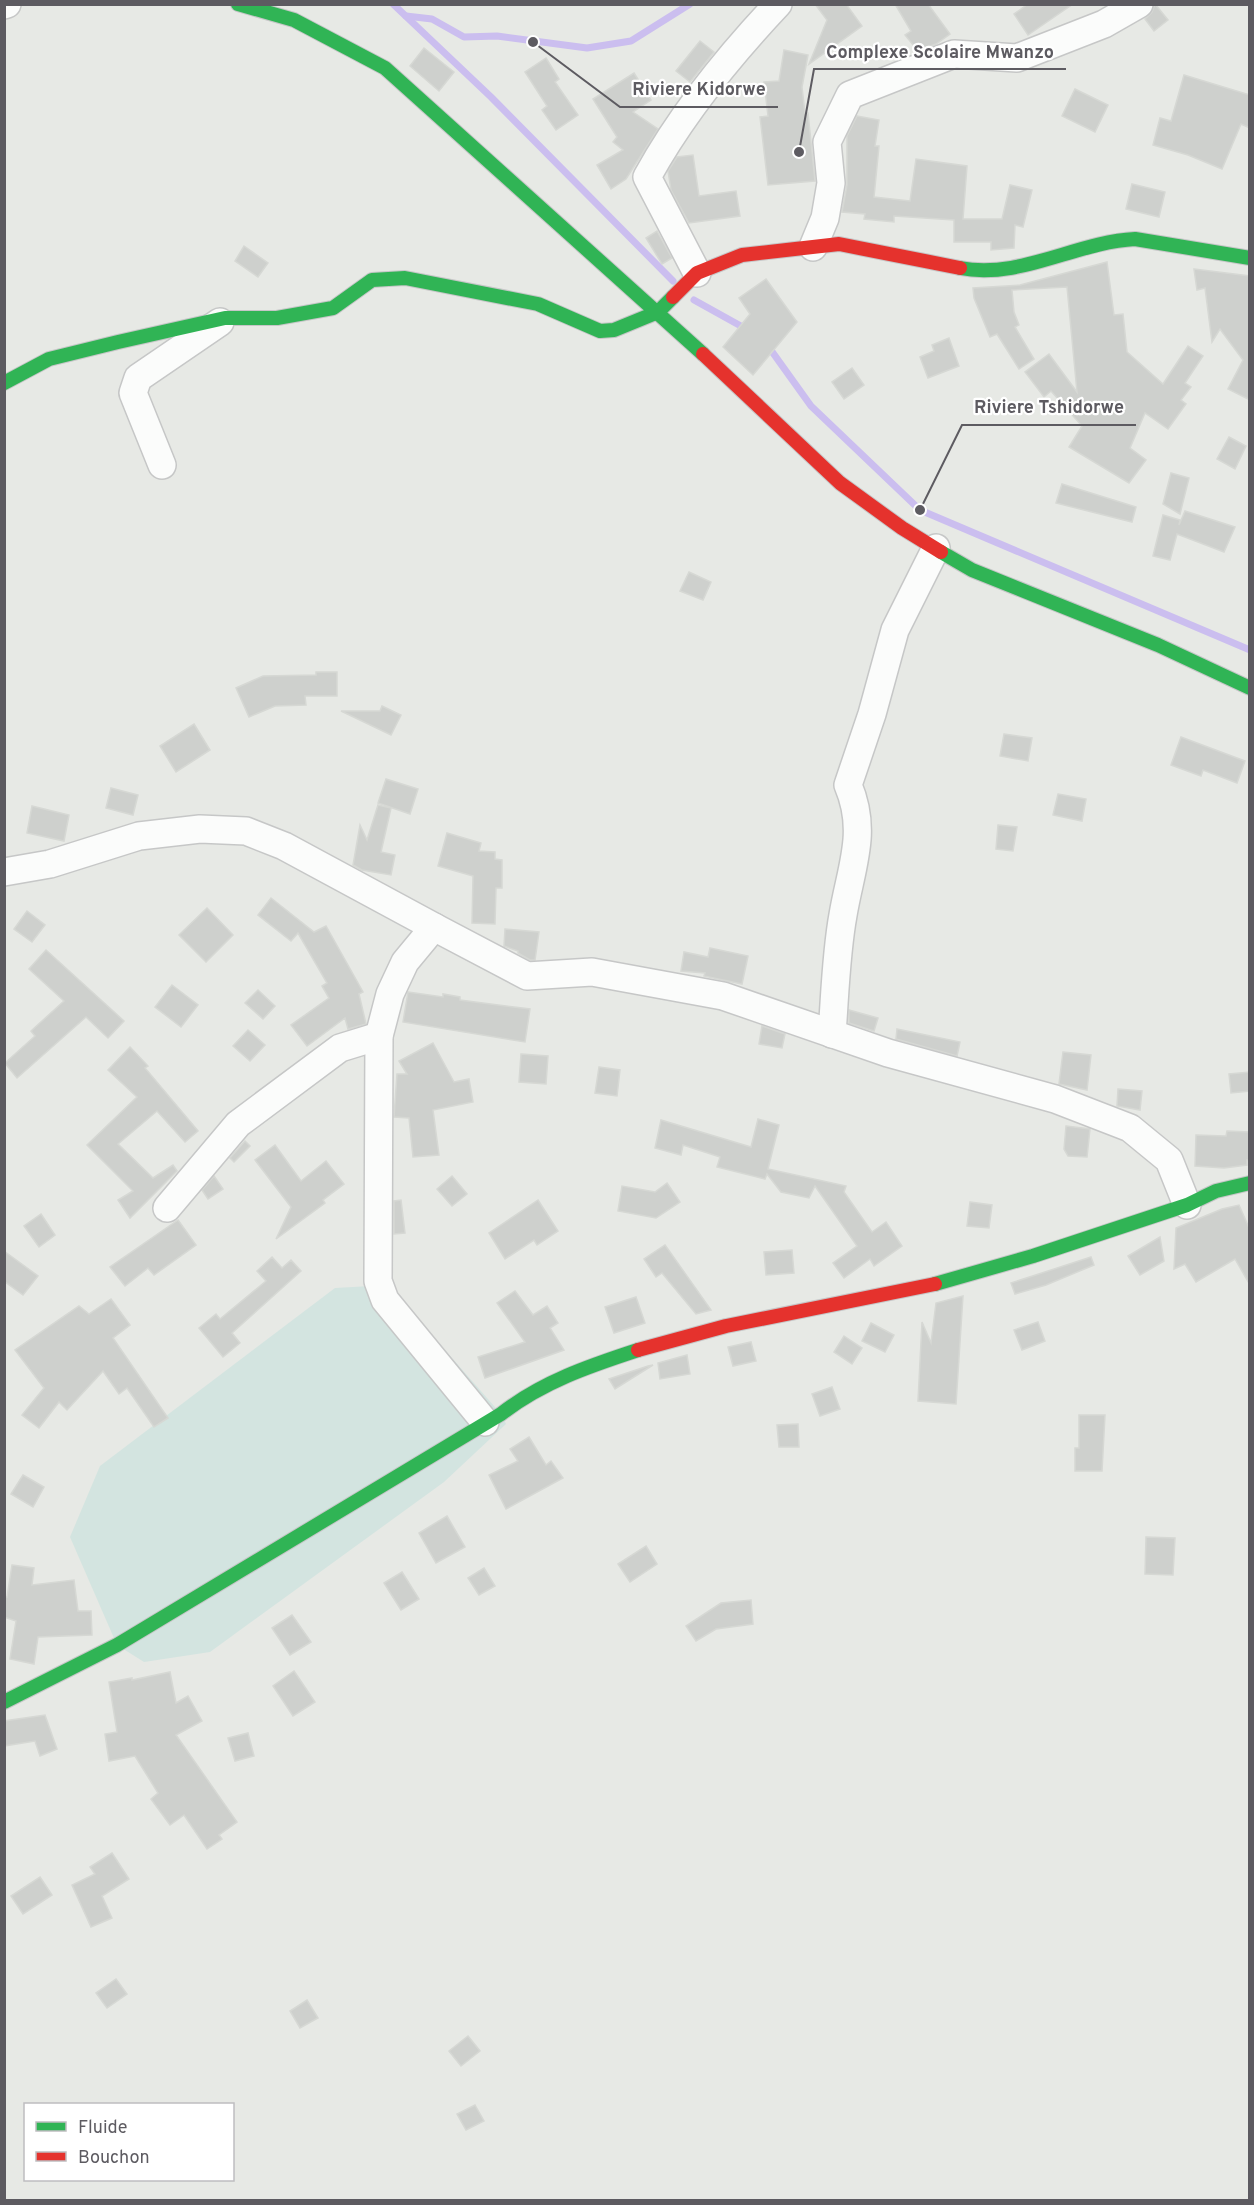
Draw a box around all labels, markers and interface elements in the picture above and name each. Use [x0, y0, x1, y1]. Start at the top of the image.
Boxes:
callout: Complexe Scolaire Mwanzo [814, 33, 1066, 69]
text: Complexe Scolaire Mwanzo [826, 42, 1054, 65]
callout: Riviere Kidorwe [620, 71, 778, 107]
text: Riviere Kidorwe [632, 79, 766, 102]
callout: Riviere Tshidorwe [962, 389, 1136, 425]
text: Riviere Tshidorwe [974, 397, 1124, 420]
legend [24, 2103, 234, 2181]
text: Fluide [78, 2117, 127, 2140]
text: Bouchon [78, 2147, 150, 2170]

